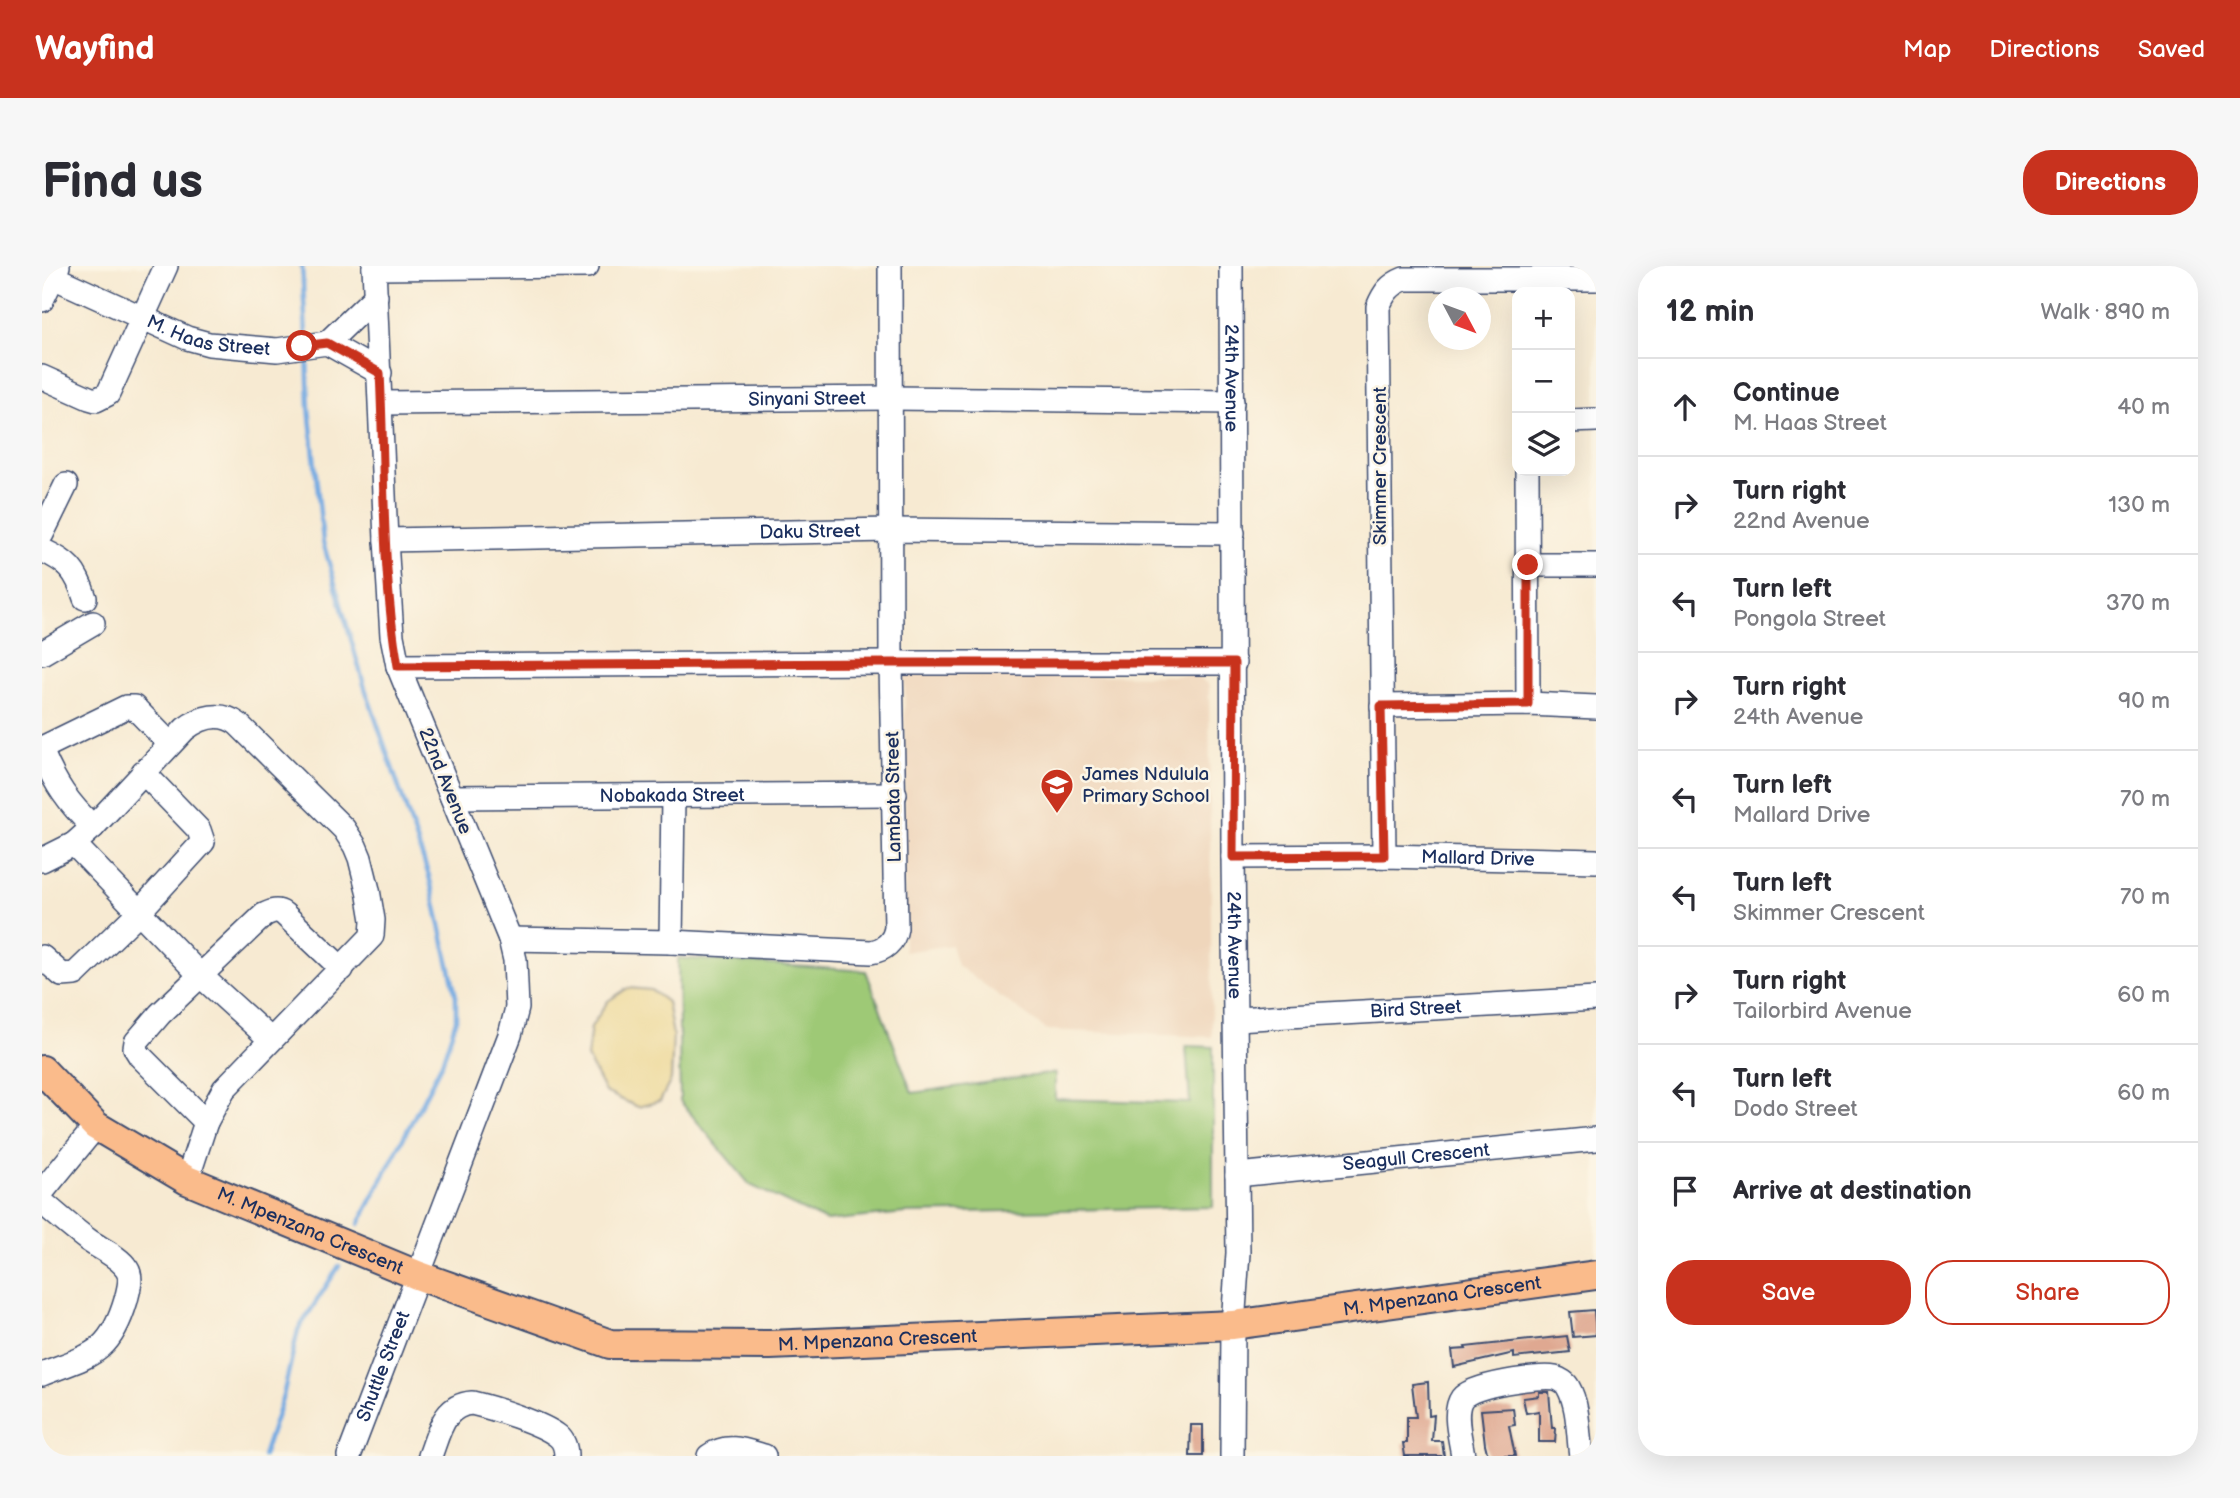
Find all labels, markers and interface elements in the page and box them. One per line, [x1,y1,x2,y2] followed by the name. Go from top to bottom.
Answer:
[35,29,154,69] text: Wayfind
[1903,35,1951,64] text: Map
[1989,35,2100,64] text: Directions
[2138,35,2205,64] text: Saved
[2023,150,2198,215] button: Directions
[42,153,203,212] text: Find us
[1428,287,1491,350] north arrow
[1512,287,1575,476] map controls
[1512,287,1575,350] button: +
[1666,294,1754,330] text: 12 min
[2040,298,2170,326] text: Walk · 890 m
[143,310,271,361] street label: M. Haas Street
[1220,324,1243,432] street label: 24th Avenue
[286,330,317,361] route start
[1512,350,1575,413] button: −
[1733,378,1840,409] text: Continue
[748,387,866,411] street label: Sinyani Street
[1369,387,1392,545] street label: Skimmer Crescent
[1666,388,1704,426] icon: ahead
[2117,393,2170,421] text: 40 m
[1733,409,1887,437] text: M. Haas Street
[1512,413,1575,476] button: layers
[1733,476,1846,507] text: Turn right
[1666,486,1704,524] icon: right
[2108,491,2170,519] text: 130 m
[1733,507,1870,535] text: 22nd Avenue
[759,519,861,544] street label: Daku Street
[1512,549,1543,580] route end
[1733,574,1832,605] text: Turn left
[1666,584,1704,622] icon: left
[2106,589,2170,617] text: 370 m
[1733,605,1886,633] text: Pongola Street
[1733,672,1846,703] text: Turn right
[1666,682,1704,720] icon: right
[2118,687,2170,715] text: 90 m
[1733,703,1863,731] text: 24th Avenue
[413,724,477,838] street label: 22nd Avenue
[881,731,907,863] street label: Lambata Street
[1082,763,1210,808] place label: James Ndulula Primary School
[1038,766,1076,815] school or university icon: James Ndulula Primary School
[1733,770,1832,801] text: Turn left
[1666,780,1704,818] icon: left
[599,784,745,808] street label: Nobakada Street
[2120,785,2170,813] text: 70 m
[1733,801,1870,829] text: Mallard Drive
[1421,845,1535,871] street label: Mallard Drive
[1733,868,1832,899] text: Turn left
[1666,878,1704,916] icon: left
[2120,883,2170,911] text: 70 m
[1222,891,1246,999] street label: 24th Avenue
[1733,899,1925,927] text: Skimmer Crescent
[1733,966,1846,997] text: Turn right
[1666,976,1704,1014] icon: right
[2117,981,2170,1009] text: 60 m
[1369,995,1462,1023] street label: Bird Street
[1733,997,1912,1025] text: Tailorbird Avenue
[1733,1064,1832,1095] text: Turn left
[1666,1074,1704,1112] icon: left
[2117,1079,2170,1107] text: 60 m
[1733,1095,1858,1123] text: Dodo Street
[1342,1138,1491,1176] street label: Seagull Crescent
[1666,1172,1704,1210] icon: arrive
[1733,1176,1972,1207] text: Arrive at destination
[214,1182,407,1280] street label: M. Mpenzana Crescent
[1666,1260,1911,1325] button: Save
[1925,1260,2170,1325] button: Share
[1342,1271,1543,1321] street label: M. Mpenzana Crescent
[352,1308,415,1425] street label: Shuttle Street
[777,1325,978,1356] street label: M. Mpenzana Crescent

